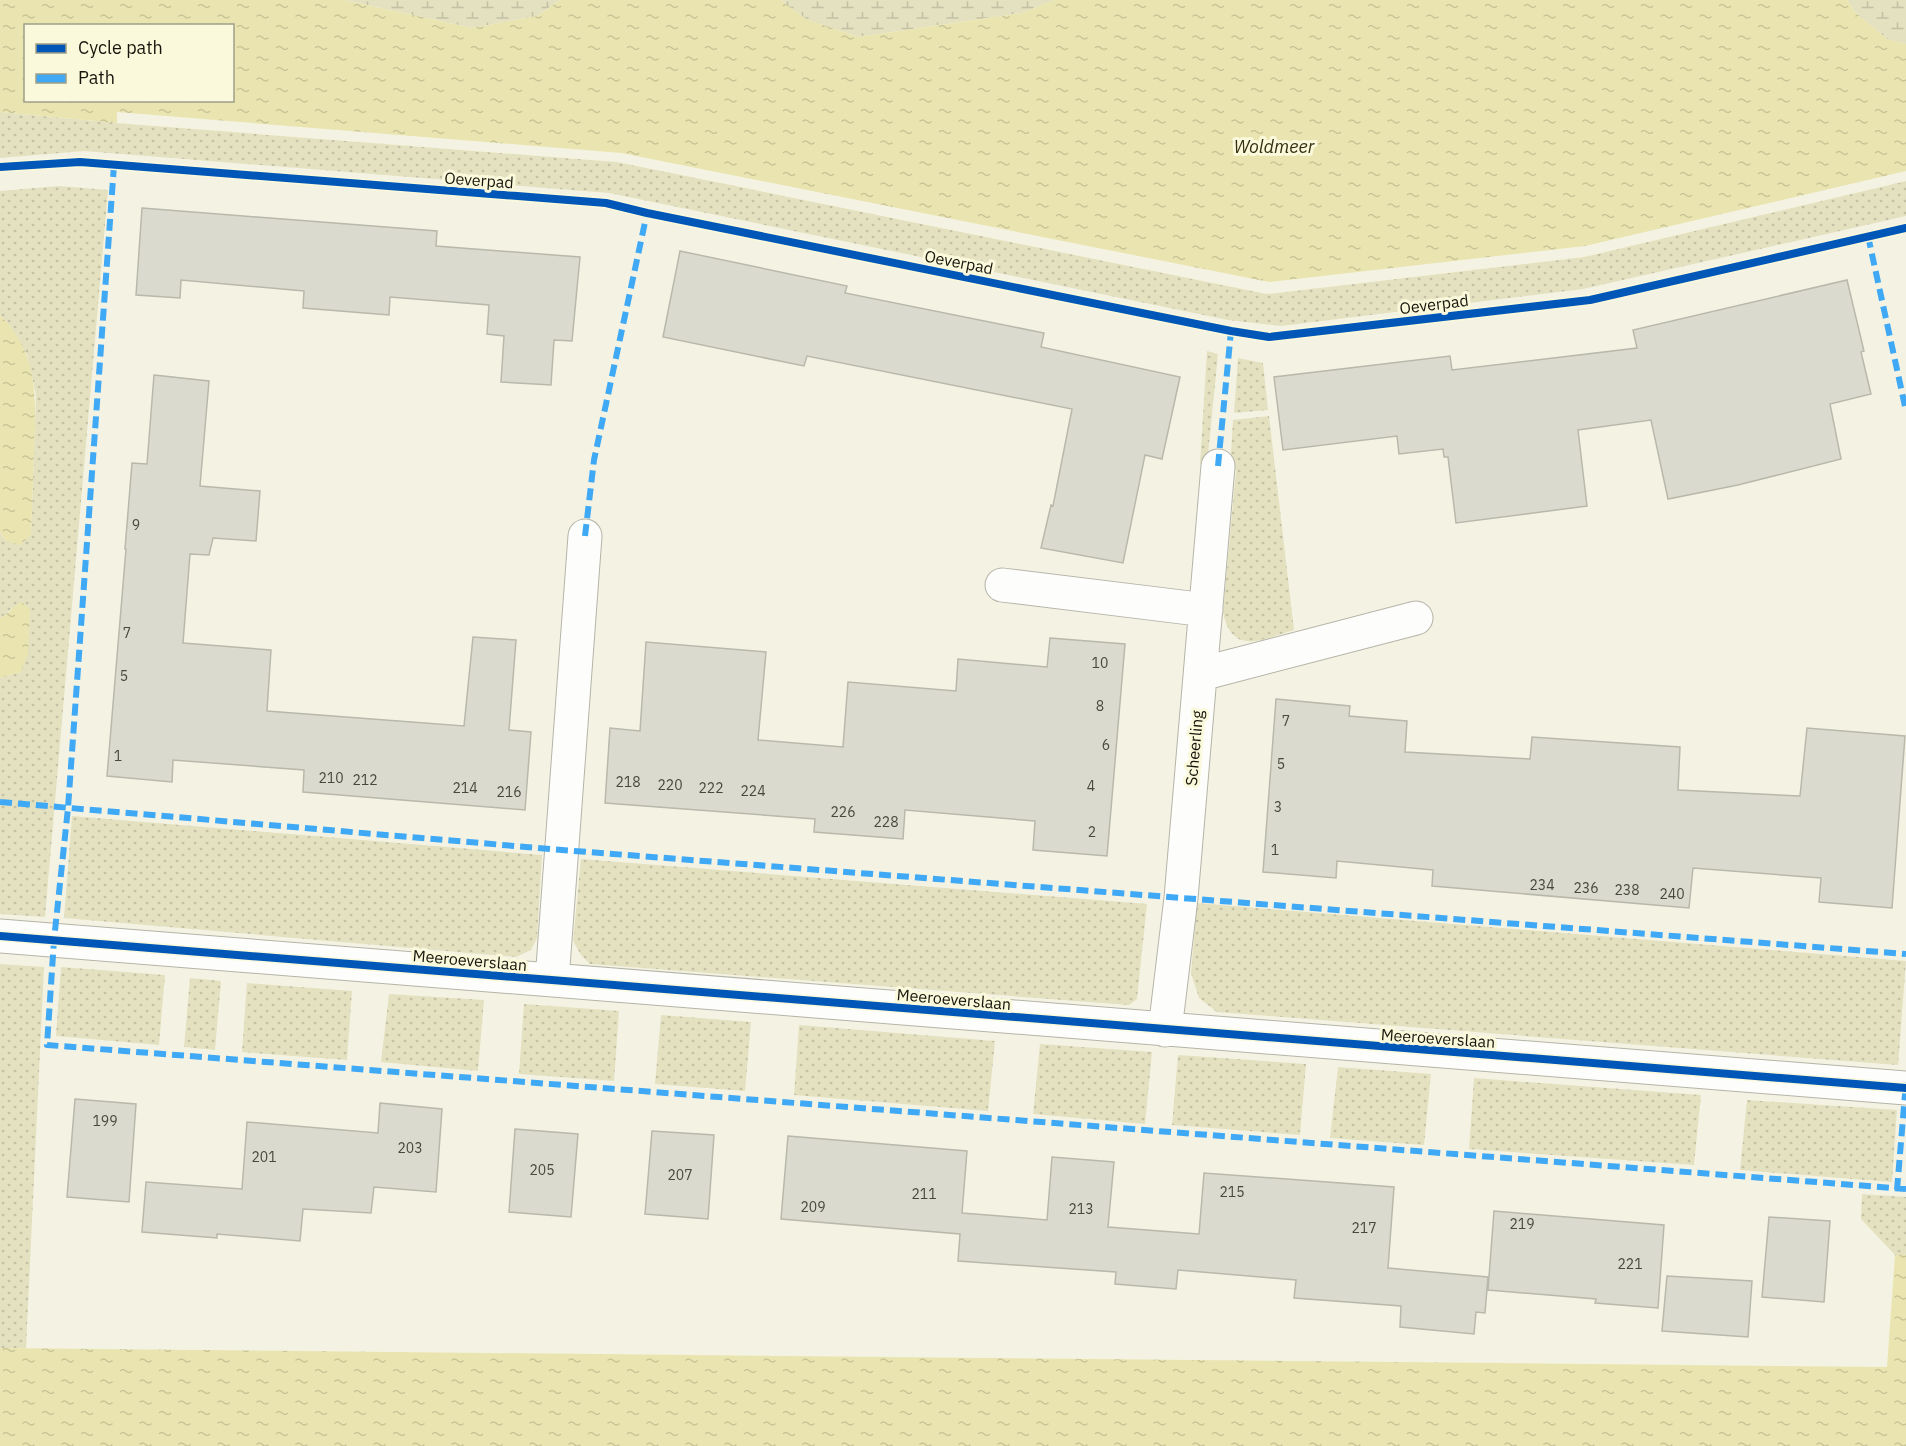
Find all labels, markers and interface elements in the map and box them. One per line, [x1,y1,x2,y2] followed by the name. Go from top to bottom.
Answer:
[24,24,234,102] legend
[78,36,163,59] text: Cycle path
[78,66,115,89] text: Path
[1234,135,1315,158] water label: Woldmeer
[444,168,514,192] street label: Oeverpad
[923,246,995,278] street label: Oeverpad
[1398,290,1470,318] street label: Oeverpad
[132,516,140,534] house number: 9
[123,624,131,642] house number: 7
[1092,654,1108,672] house number: 10
[120,667,128,685] house number: 5
[1096,697,1104,715] house number: 8
[1181,709,1207,787] street label: Scheerling
[1282,712,1290,730] house number: 7
[1102,736,1110,754] house number: 6
[114,747,122,765] house number: 1
[1277,755,1285,773] house number: 5
[318,769,344,787] house number: 210
[352,771,378,789] house number: 212
[615,773,641,791] house number: 218
[657,776,683,794] house number: 220
[1087,777,1095,795] house number: 4
[452,779,478,797] house number: 214
[698,779,724,797] house number: 222
[740,782,766,800] house number: 224
[496,783,522,801] house number: 216
[1274,798,1282,816] house number: 3
[830,803,856,821] house number: 226
[873,813,899,831] house number: 228
[1088,823,1096,841] house number: 2
[1271,841,1279,859] house number: 1
[1529,876,1555,894] house number: 234
[1573,879,1599,897] house number: 236
[1614,881,1640,899] house number: 238
[1659,885,1685,903] house number: 240
[412,945,528,975] street label: Meeroeverslaan
[896,984,1012,1014] street label: Meeroeverslaan
[1380,1024,1496,1052] street label: Meeroeverslaan
[92,1112,118,1130] house number: 199
[397,1139,423,1157] house number: 203
[251,1148,277,1166] house number: 201
[529,1161,555,1179] house number: 205
[667,1166,693,1184] house number: 207
[1219,1183,1245,1201] house number: 215
[911,1185,937,1203] house number: 211
[800,1198,826,1216] house number: 209
[1068,1200,1094,1218] house number: 213
[1509,1215,1535,1233] house number: 219
[1351,1219,1377,1237] house number: 217
[1617,1255,1643,1273] house number: 221

